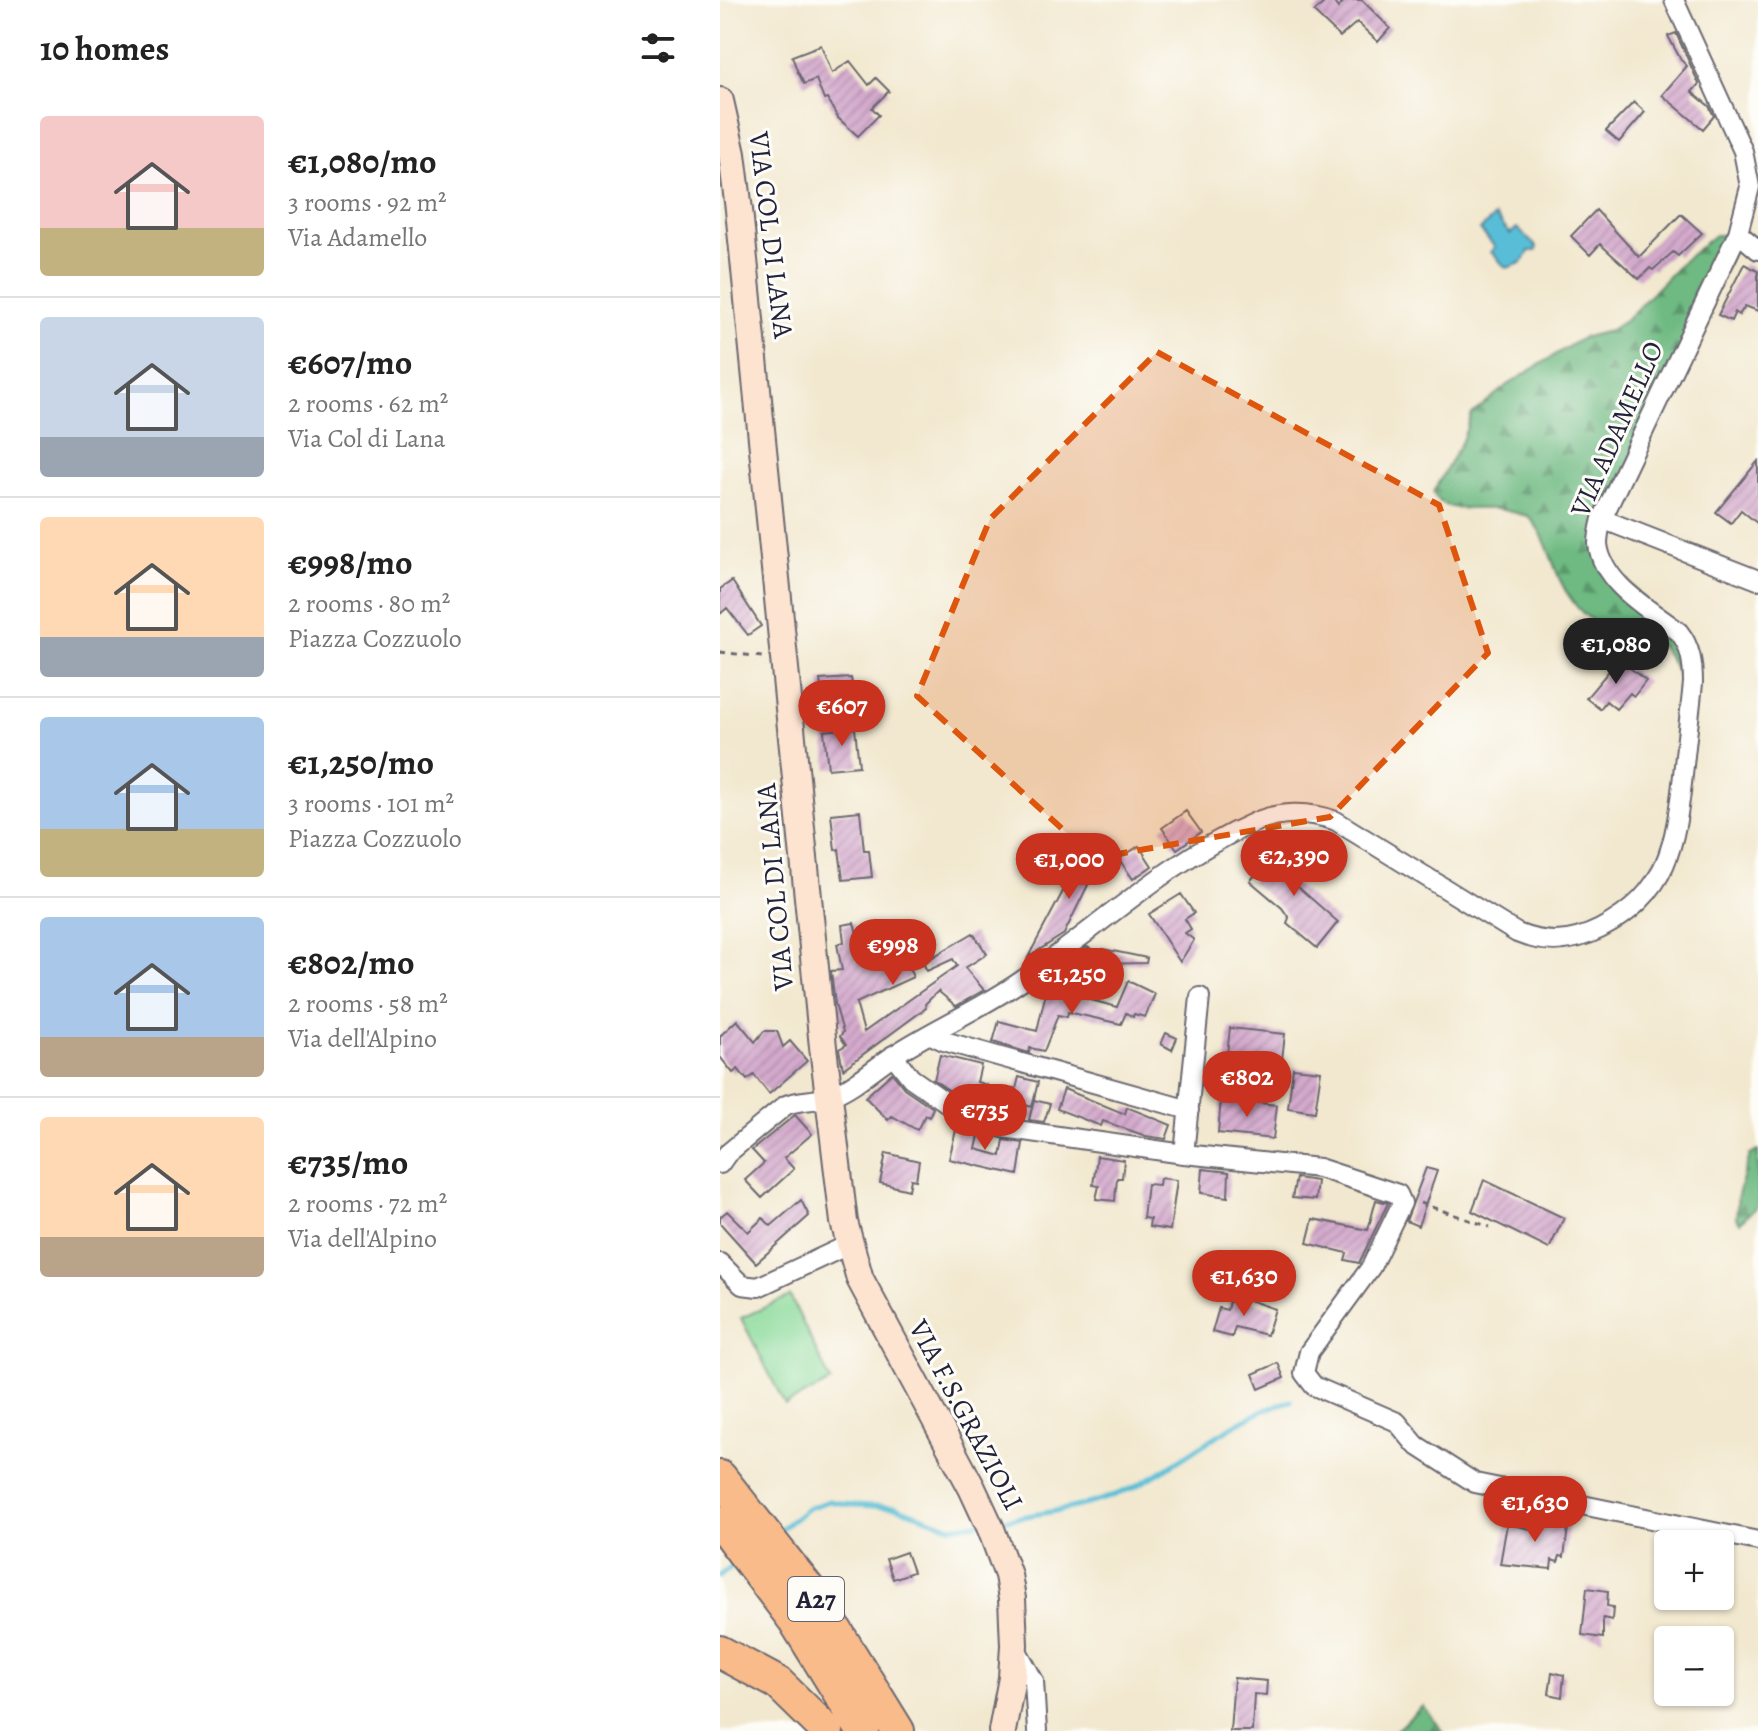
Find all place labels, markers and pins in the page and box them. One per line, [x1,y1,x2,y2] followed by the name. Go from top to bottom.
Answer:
[1551,618,1681,686] pin: €1,080
[795,680,889,748] pin: €607
[1229,830,1359,898] pin: €2,390
[1004,833,1134,901] pin: €1,000
[846,919,940,987] pin: €998
[1007,948,1137,1016] pin: €1,250
[1200,1051,1294,1119] pin: €802
[938,1084,1032,1152] pin: €735
[1179,1250,1309,1318] pin: €1,630
[1470,1476,1600,1544] pin: €1,630

